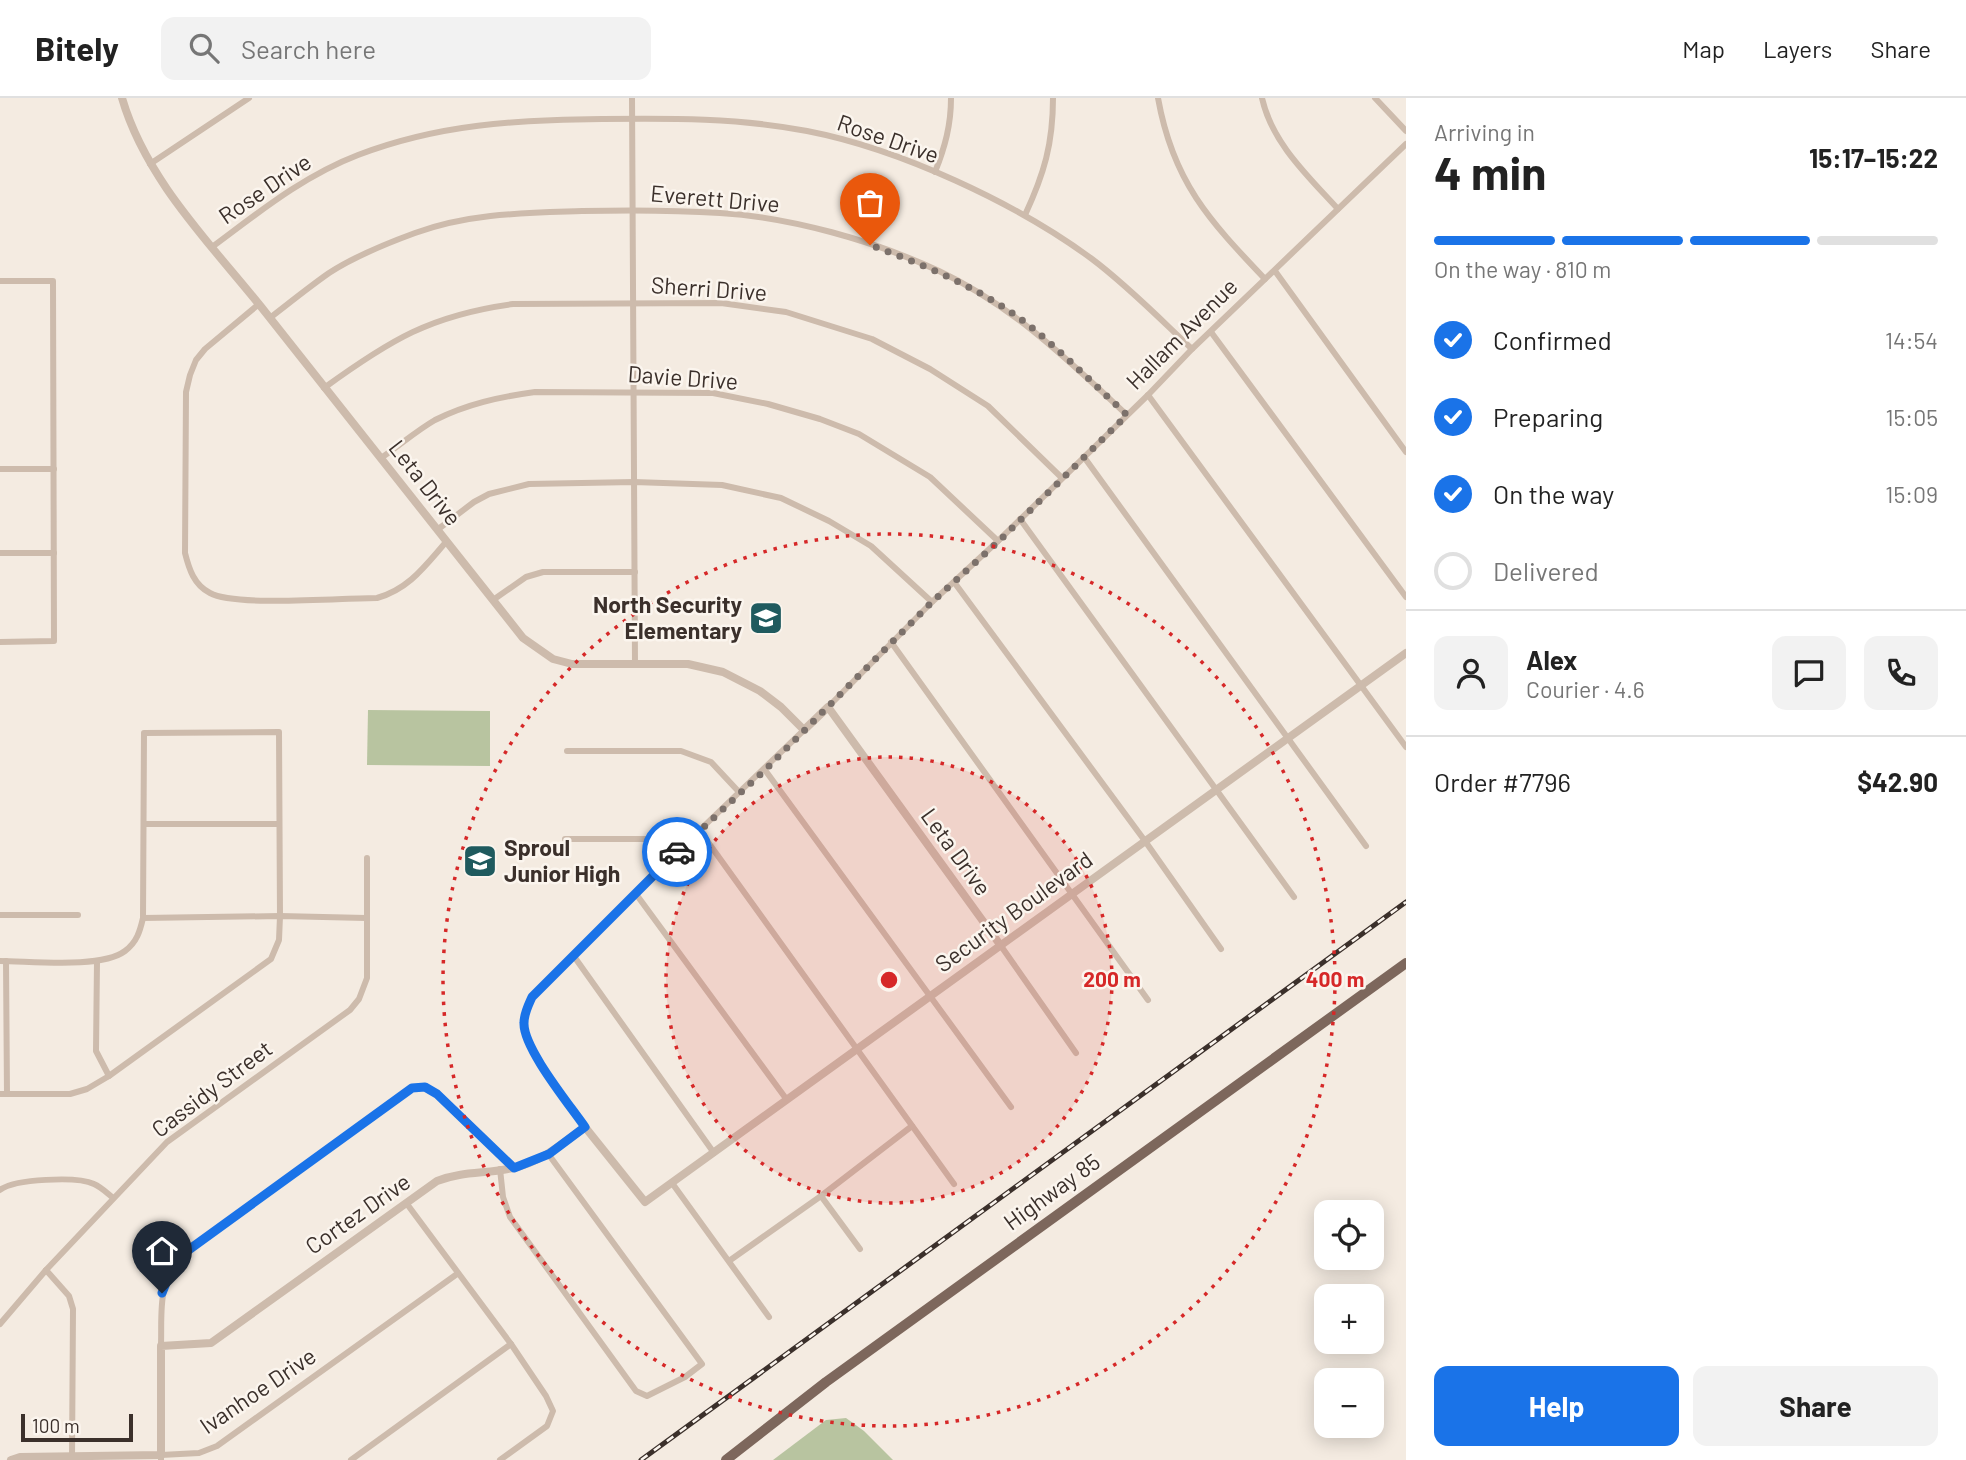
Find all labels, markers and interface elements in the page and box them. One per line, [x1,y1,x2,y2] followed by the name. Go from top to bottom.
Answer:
[161,17,651,80] search box
[35,28,119,68] text: Bitely
[185,29,223,67] icon: search
[241,33,376,64] text: Search here
[1682,34,1725,63] text: Map
[1763,34,1832,63] text: Layers
[1870,34,1931,63] text: Share
[834,108,943,169] street label: Rose Drive
[1434,118,1535,146] text: Arriving in
[1809,142,1938,173] text: 15:17–15:22
[1434,144,1546,199] text: 4 min
[213,147,316,229] street label: Rose Drive
[840,173,900,245] pin
[649,178,781,218] street label: Everett Drive
[851,184,889,222] icon: bag
[1434,255,1611,283] text: On the way · 810 m
[650,270,768,306] street label: Sherri Drive
[1120,272,1243,395] street label: Hallam Avenue
[1434,321,1472,359] icon: check
[1493,324,1612,355] text: Confirmed
[1885,326,1938,354] text: 14:54
[627,359,739,395] street label: Davie Drive
[1434,398,1472,436] icon: check
[1493,401,1603,432] text: Preparing
[1886,403,1938,431] text: 15:05
[384,434,468,531] street label: Leta Drive
[1434,475,1472,513] icon: check
[1493,478,1614,509] text: On the way
[1885,480,1938,508] text: 15:09
[1493,555,1599,586] text: Delivered
[593,590,742,644] place label: North Security Elementary
[747,599,785,637] school or university icon: North Security Elementary
[1434,636,1508,710] button: person
[1772,636,1846,710] button: chat
[1864,636,1938,710] button: phone
[1526,644,1577,675] text: Alex
[1526,675,1645,703] text: Courier · 4.6
[1434,766,1571,797] text: Order #7796
[1857,766,1938,797] text: $42.90
[916,802,998,901] street label: Leta Drive
[642,817,712,887] courier
[504,833,620,887] place label: Sproul Junior High
[658,833,696,871] icon: car
[461,842,499,880] school or university icon: Sproul Junior High
[929,845,1098,978] street label: Security Boulevard
[1083,966,1141,991] text: 200 m
[1306,966,1364,991] text: 400 m
[877,968,901,992] centre of rings
[146,1034,277,1143] street label: Cassidy Street
[998,1147,1105,1236] street label: Highway 85
[300,1167,415,1260] street label: Cortez Drive
[1314,1200,1384,1438] map controls
[1314,1200,1384,1270] button: locate
[132,1221,192,1293] pin
[143,1232,181,1270] icon: home
[1314,1284,1384,1354] button: +
[194,1341,321,1439] street label: Ivanhoe Drive
[1434,1366,1679,1446] button: Help
[1693,1366,1938,1446] button: Share
[1314,1368,1384,1438] button: −
[21,1411,133,1443] scale bar
[32,1414,80,1437] text: 100 m

